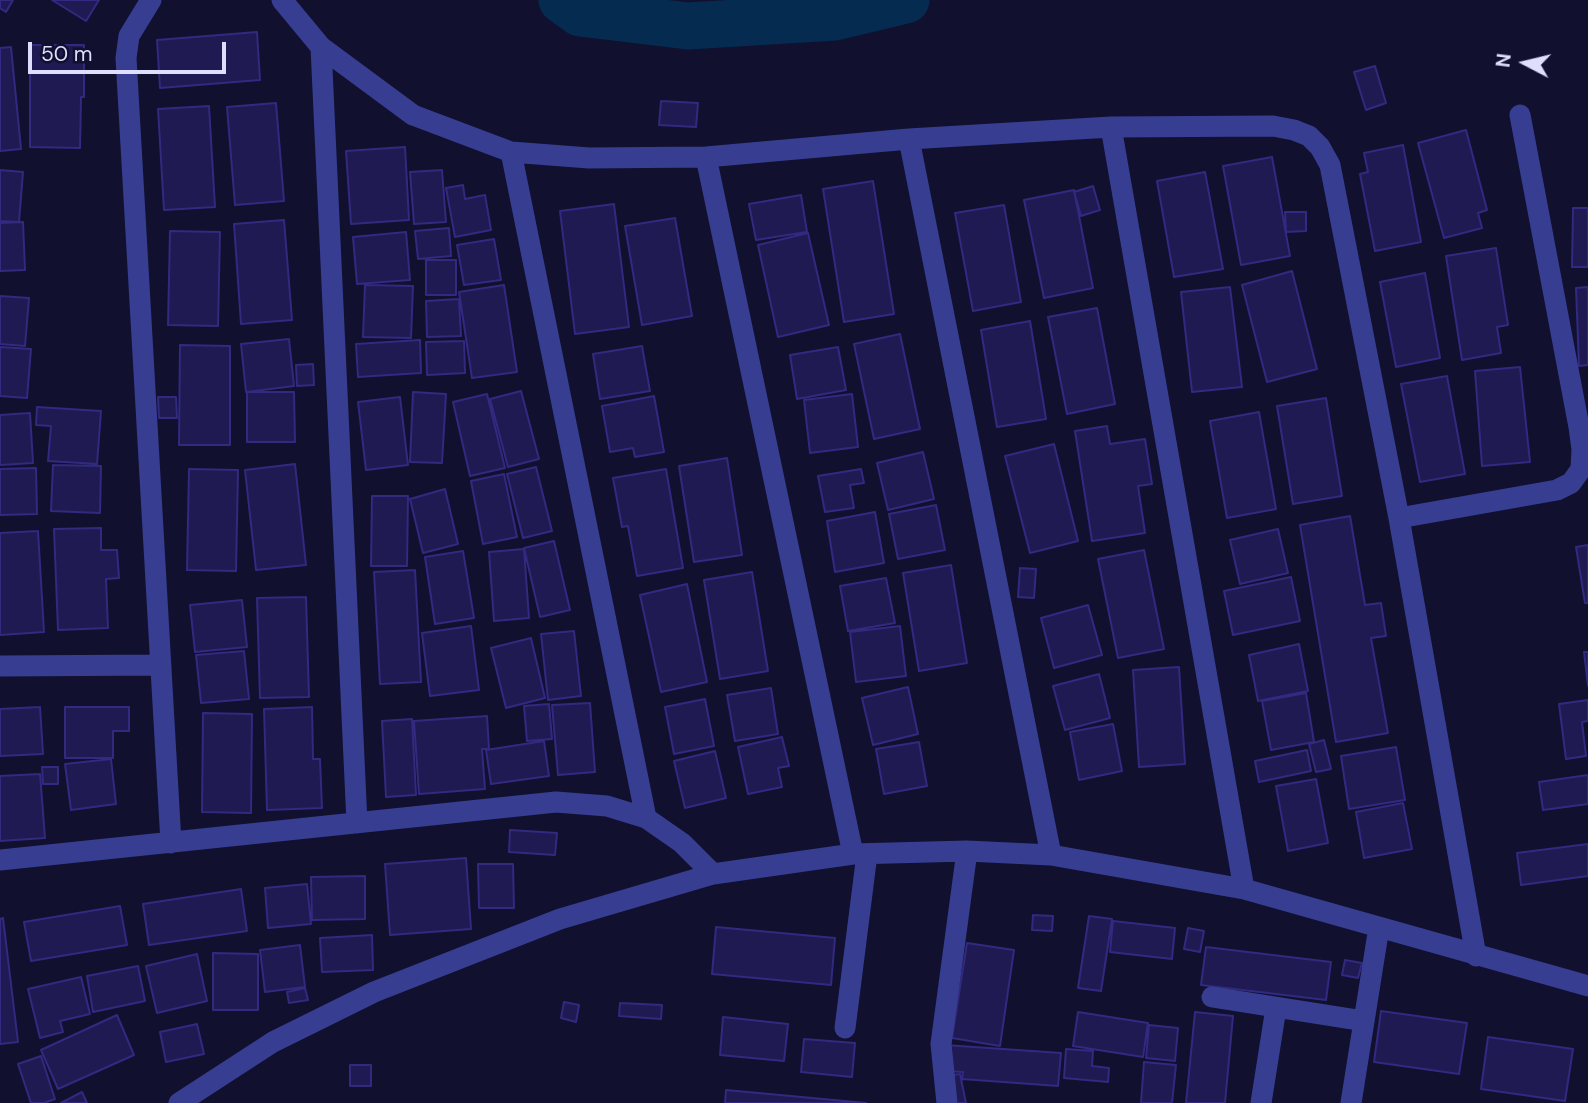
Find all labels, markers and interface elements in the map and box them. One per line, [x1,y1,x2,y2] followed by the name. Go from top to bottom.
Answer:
[32,28,229,72] scale bar
[1490,28,1560,98] north arrow
[41,40,92,68] text: 50 m
[1490,52,1517,69] text: N

